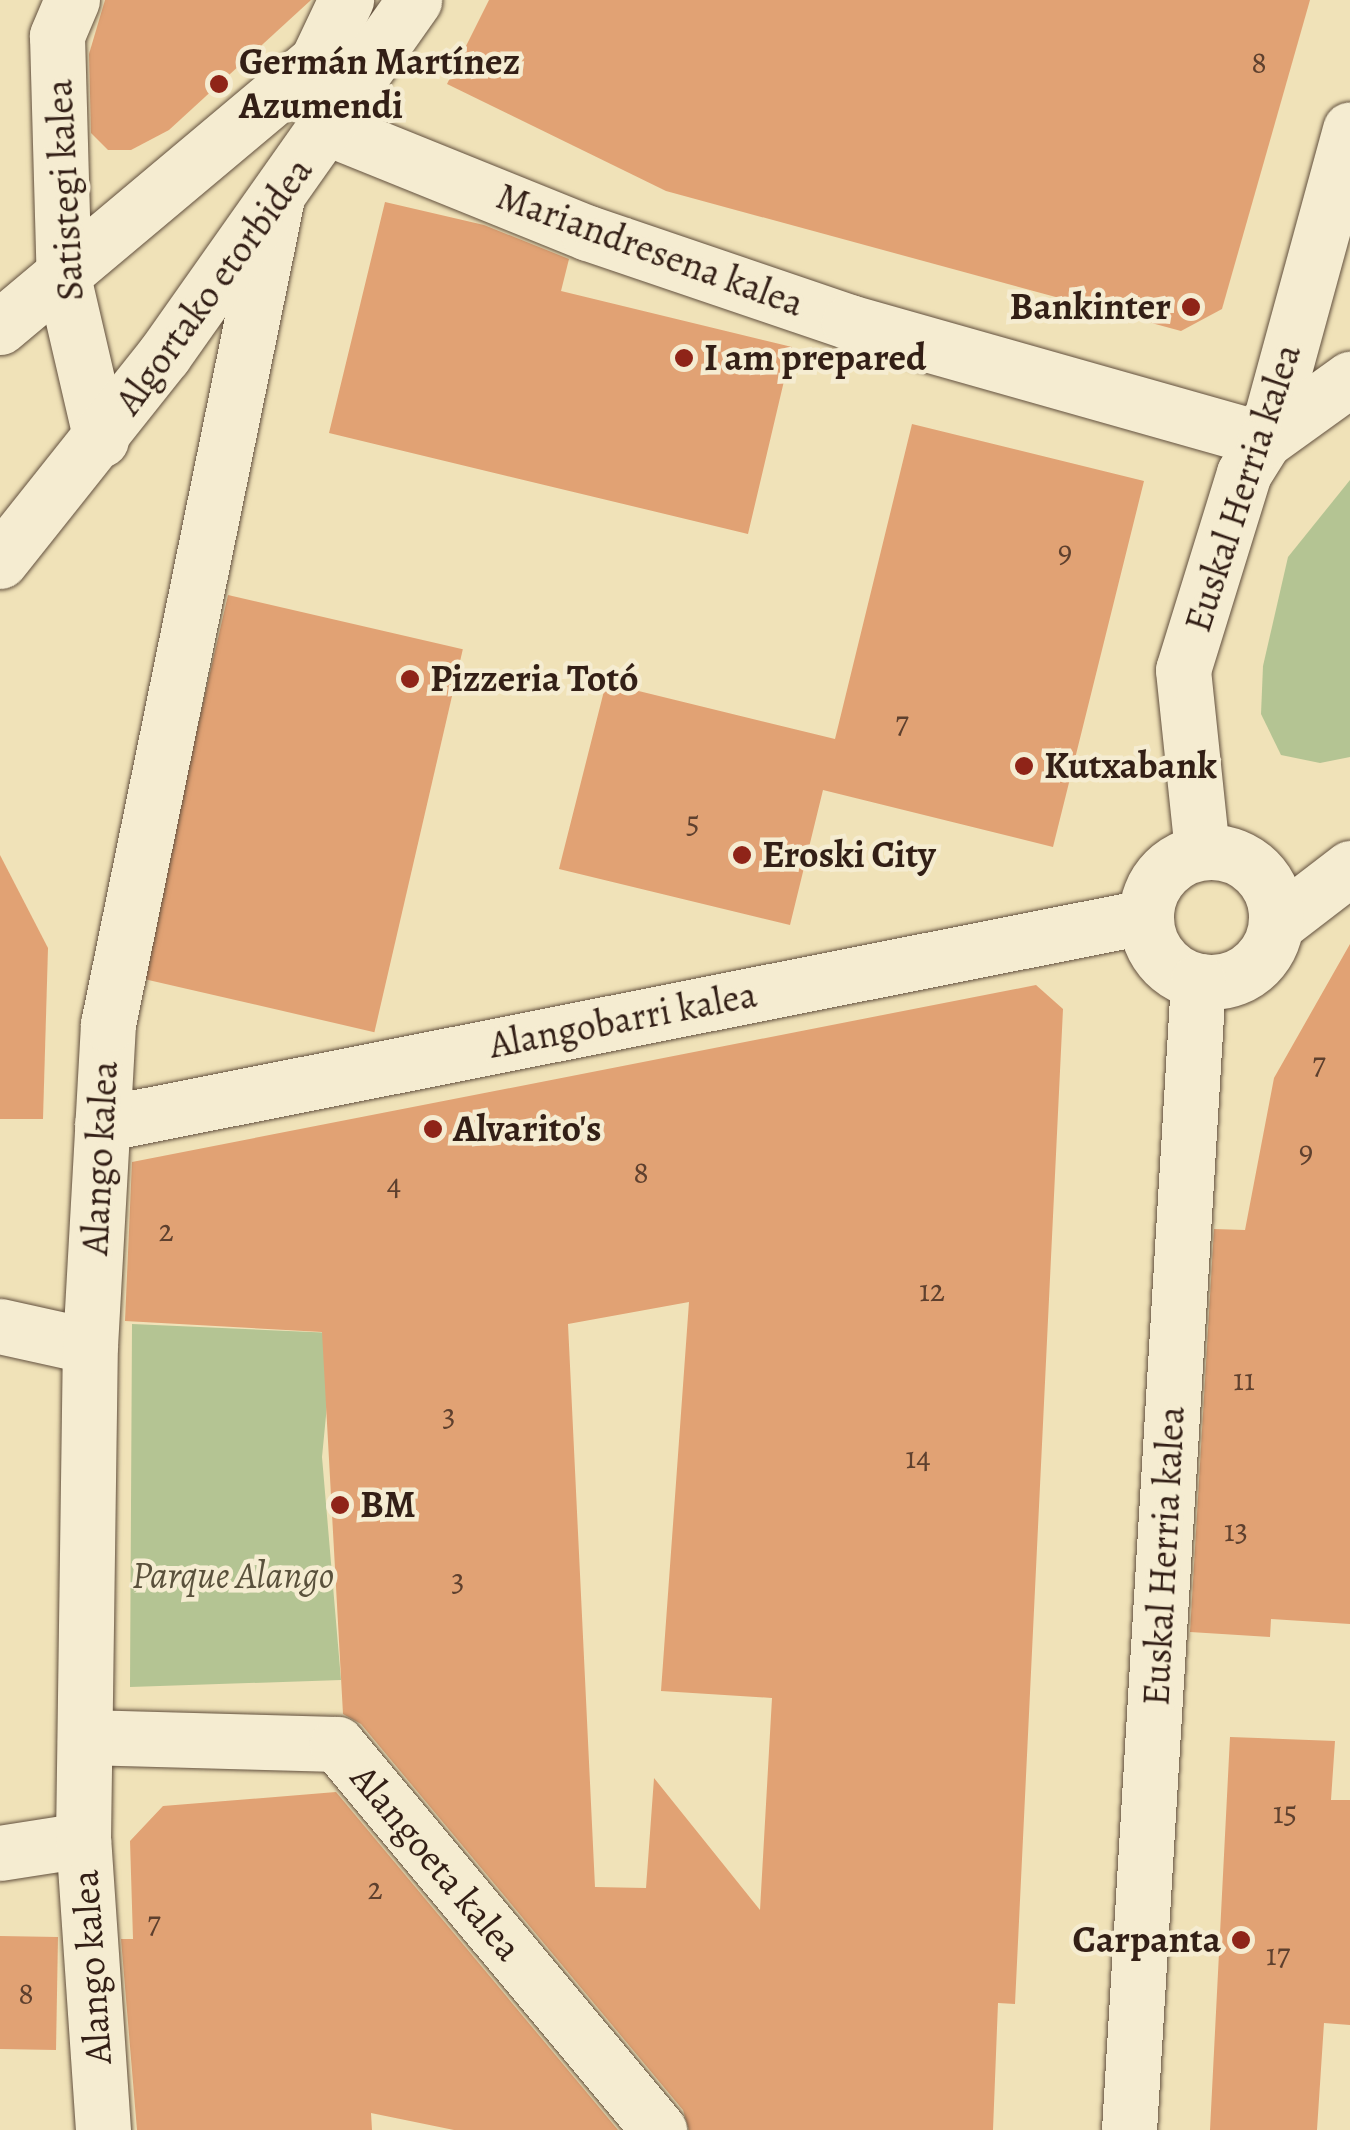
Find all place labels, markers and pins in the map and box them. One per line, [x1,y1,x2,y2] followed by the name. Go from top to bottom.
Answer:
[239,39,520,128] place label: Germán Martínez Azumendi
[208,73,230,95] marker: Germán Martínez Azumendi
[1010,284,1171,330] place label: Bankinter
[1180,296,1202,318] marker: Bankinter
[704,335,926,381] place label: I am prepared
[673,347,695,369] marker: I am prepared
[430,656,638,702] place label: Pizzeria Totó
[399,668,421,690] marker: Pizzeria Totó
[1044,743,1217,789] place label: Kutxabank
[1013,755,1035,777] marker: Kutxabank
[762,832,936,878] place label: Eroski City
[731,844,753,866] marker: Eroski City
[453,1106,602,1152] place label: Alvarito's
[422,1118,444,1140] marker: Alvarito's
[360,1482,416,1528] place label: BM
[329,1494,351,1516] marker: BM
[1073,1917,1221,1963] place label: Carpanta
[1230,1929,1252,1951] marker: Carpanta

